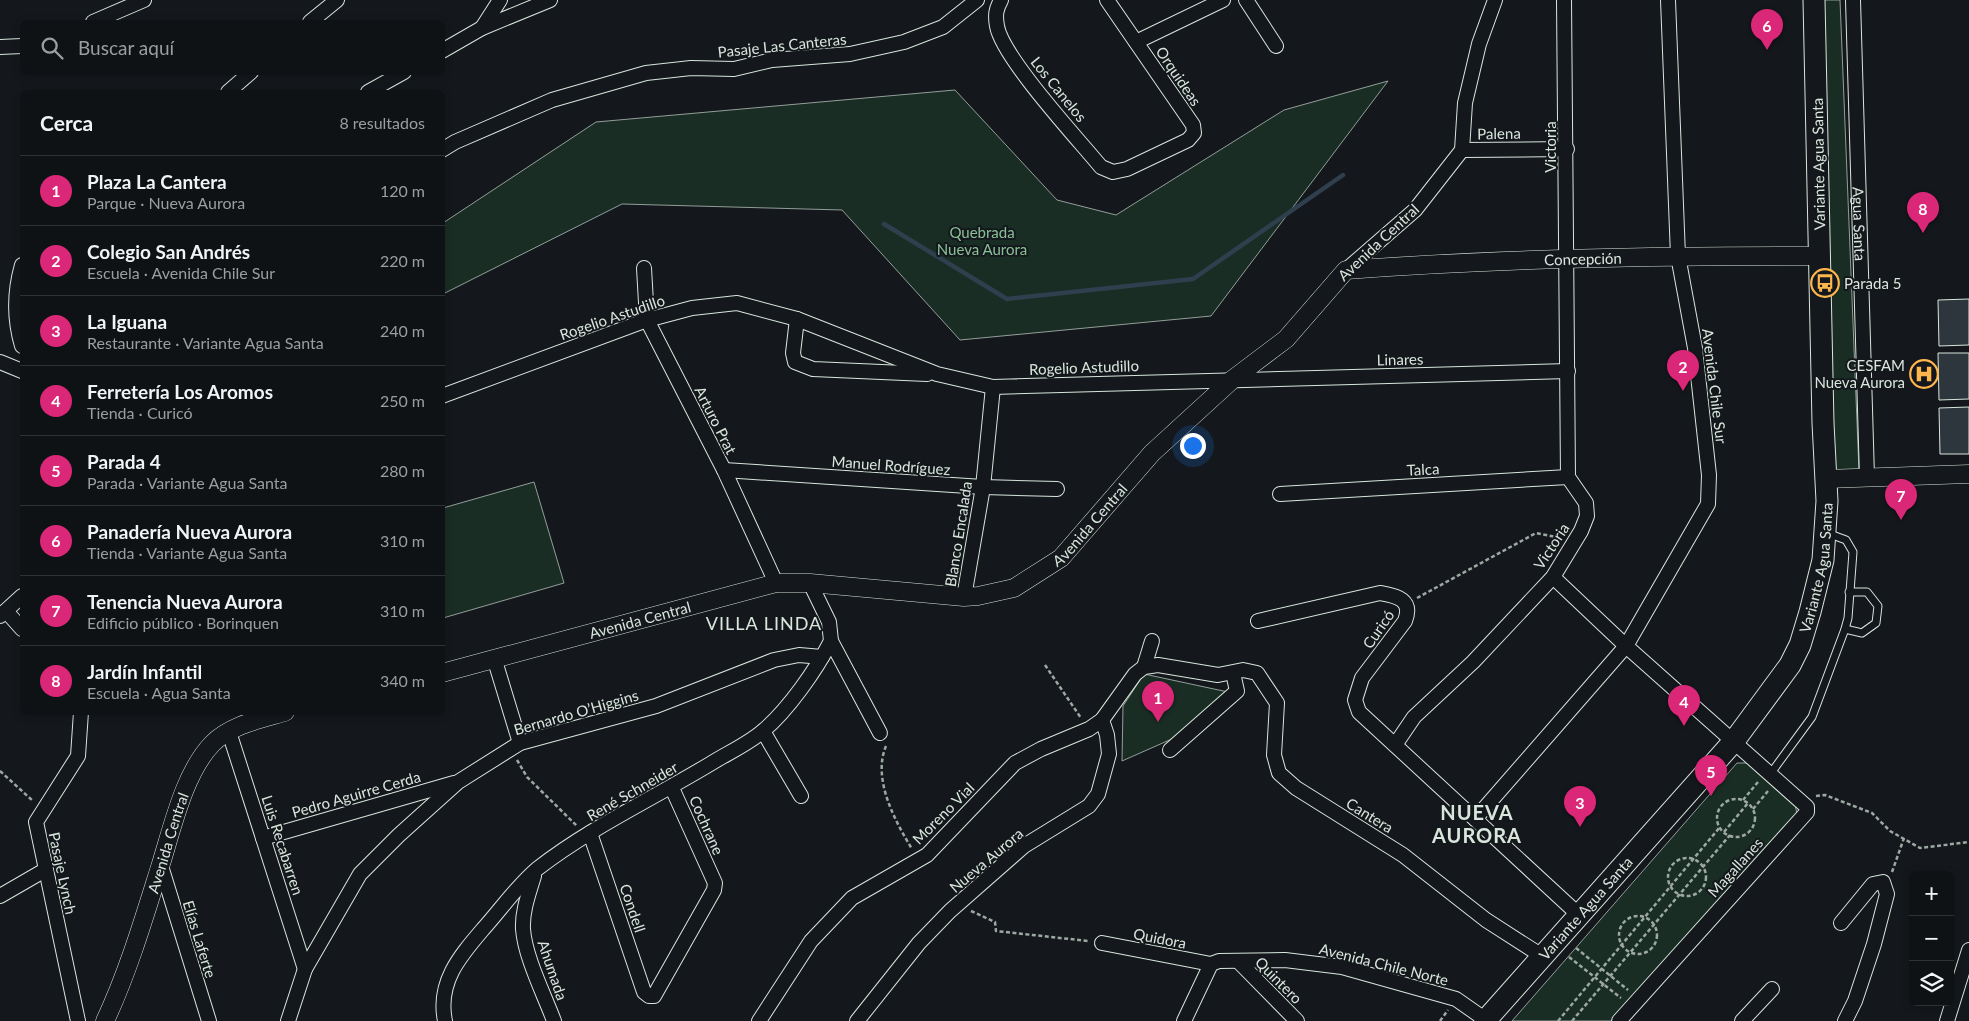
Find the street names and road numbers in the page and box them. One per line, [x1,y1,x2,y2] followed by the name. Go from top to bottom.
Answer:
[717,29,847,61] street label: Pasaje Las Canteras
[1153,43,1205,109] street label: Orquideas
[1027,53,1091,125] street label: Los Canelos
[1808,98,1828,230] street label: Variante Agua Santa
[1541,121,1559,173] street label: Victoria
[1477,124,1521,142] street label: Palena
[1849,187,1870,261] street label: Agua Santa
[1334,200,1422,284] street label: Avenida Central
[1544,249,1622,269] street label: Concepción
[557,291,667,343] street label: Rogelio Astudillo
[1699,327,1731,445] street label: Avenida Chile Sur
[1376,350,1424,368] street label: Linares
[1029,356,1139,378] street label: Rogelio Astudillo
[691,383,741,458] street label: Arturo Prat
[831,452,951,478] street label: Manuel Rodríguez
[1406,459,1440,479] street label: Talca
[941,480,975,588] street label: Blanco Encalada
[1049,480,1131,570] street label: Avenida Central
[1795,502,1836,635] street label: Variante Agua Santa
[1529,520,1573,572] street label: Victoria
[587,597,693,642] street label: Avenida Central
[1358,606,1398,652] street label: Curicó
[512,686,640,738] street label: Bernardo O’Higgins
[583,757,681,824] street label: René Schneider
[290,767,422,821] street label: Pedro Aguirre Cerda
[908,778,978,848] street label: Moreno Vial
[143,790,192,895] street label: Avenida Central
[258,793,308,897] street label: Luis Recabarren
[686,793,728,858] street label: Cochrane
[1343,794,1397,836] street label: Cantera
[946,824,1026,896] street label: Nueva Aurora
[46,830,80,916] street label: Pasaje Lynch
[1704,834,1766,900] street label: Magallanes
[1535,853,1636,964] street label: Variante Agua Santa
[616,881,650,935] street label: Condell
[180,898,220,980] street label: Elías Laferte
[1132,924,1188,952] street label: Quidora
[534,938,572,1002] street label: Ahumada
[1318,939,1450,989] street label: Avenida Chile Norte
[1252,953,1306,1007] street label: Quintero

